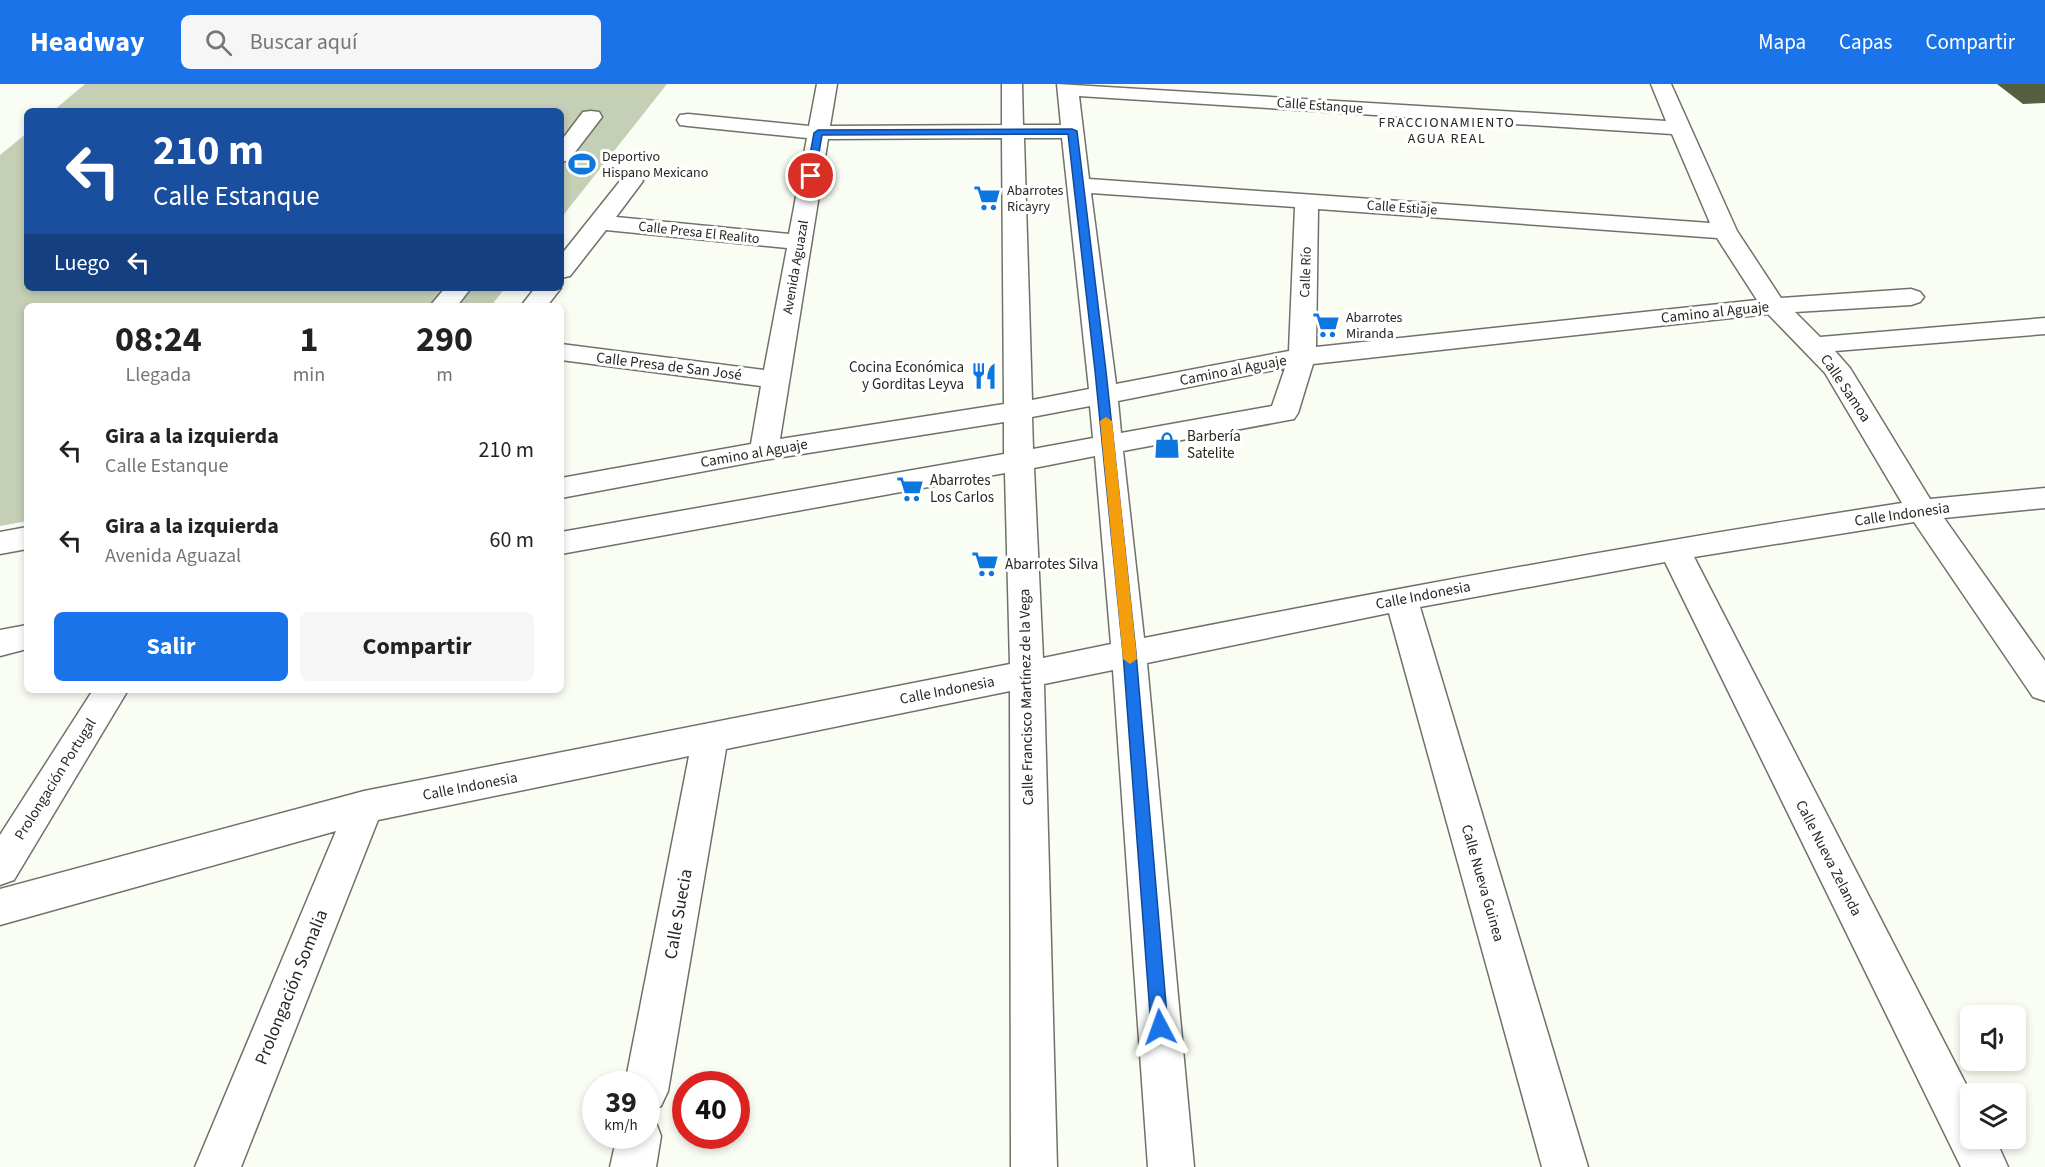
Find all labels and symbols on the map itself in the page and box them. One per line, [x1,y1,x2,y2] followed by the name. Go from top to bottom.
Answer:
[1276,93,1364,119] street label: Calle Estanque
[1379,113,1515,149] district label: FRACCIONAMIENTO AGUA REAL
[602,147,708,183] place label: Deportivo Hispano Mexicano
[567,149,597,179] sports icon: Deportivo Hispano Mexicano
[785,150,836,201] pin
[1007,181,1064,217] place label: Abarrotes Ricayry
[972,183,1002,213] supermarket icon: Abarrotes Ricayry
[1366,196,1438,220] street label: Calle Estiaje
[637,217,760,249] street label: Calle Presa El Realito
[778,218,814,316] street label: Avenida Aguazal
[1295,246,1317,298] street label: Calle Río
[1660,296,1770,329] street label: Camino al Aguaje
[1346,308,1403,344] place label: Abarrotes Miranda
[1311,310,1341,340] supermarket icon: Abarrotes Miranda
[595,347,743,386] street label: Calle Presa de San José
[1178,350,1288,391] street label: Camino al Aguaje
[1815,350,1876,426] street label: Calle Samoa
[849,357,964,395] place label: Cocina Económica y Gorditas Leyva
[969,361,999,391] restaurant icon: Cocina Económica y Gorditas Leyva
[1187,426,1241,464] place label: Barbería Satelite
[1152,430,1182,460] shop icon: Barbería Satelite
[699,434,809,473] street label: Camino al Aguaje
[930,470,994,508] place label: Abarrotes Los Carlos
[895,474,925,504] supermarket icon: Abarrotes Los Carlos
[1853,497,1951,532] street label: Calle Indonesia
[970,549,1000,579] supermarket icon: Abarrotes Silva
[1005,554,1098,575] place label: Abarrotes Silva
[1374,576,1472,615] street label: Calle Indonesia
[1014,588,1039,806] street label: Calle Francisco Martínez de la Vega
[898,671,996,710] street label: Calle Indonesia
[9,714,102,844] street label: Prolongación Portugal
[421,767,519,806] street label: Calle Indonesia
[1790,797,1867,920] street label: Calle Nueva Zelanda
[1456,822,1509,944] street label: Calle Nueva Guinea
[658,867,699,961] street label: Calle Suecia
[249,906,334,1069] street label: Prolongación Somalia
[1128,995,1192,1059] position arrow
[672,1071,750,1149] speed limit sign: 40

